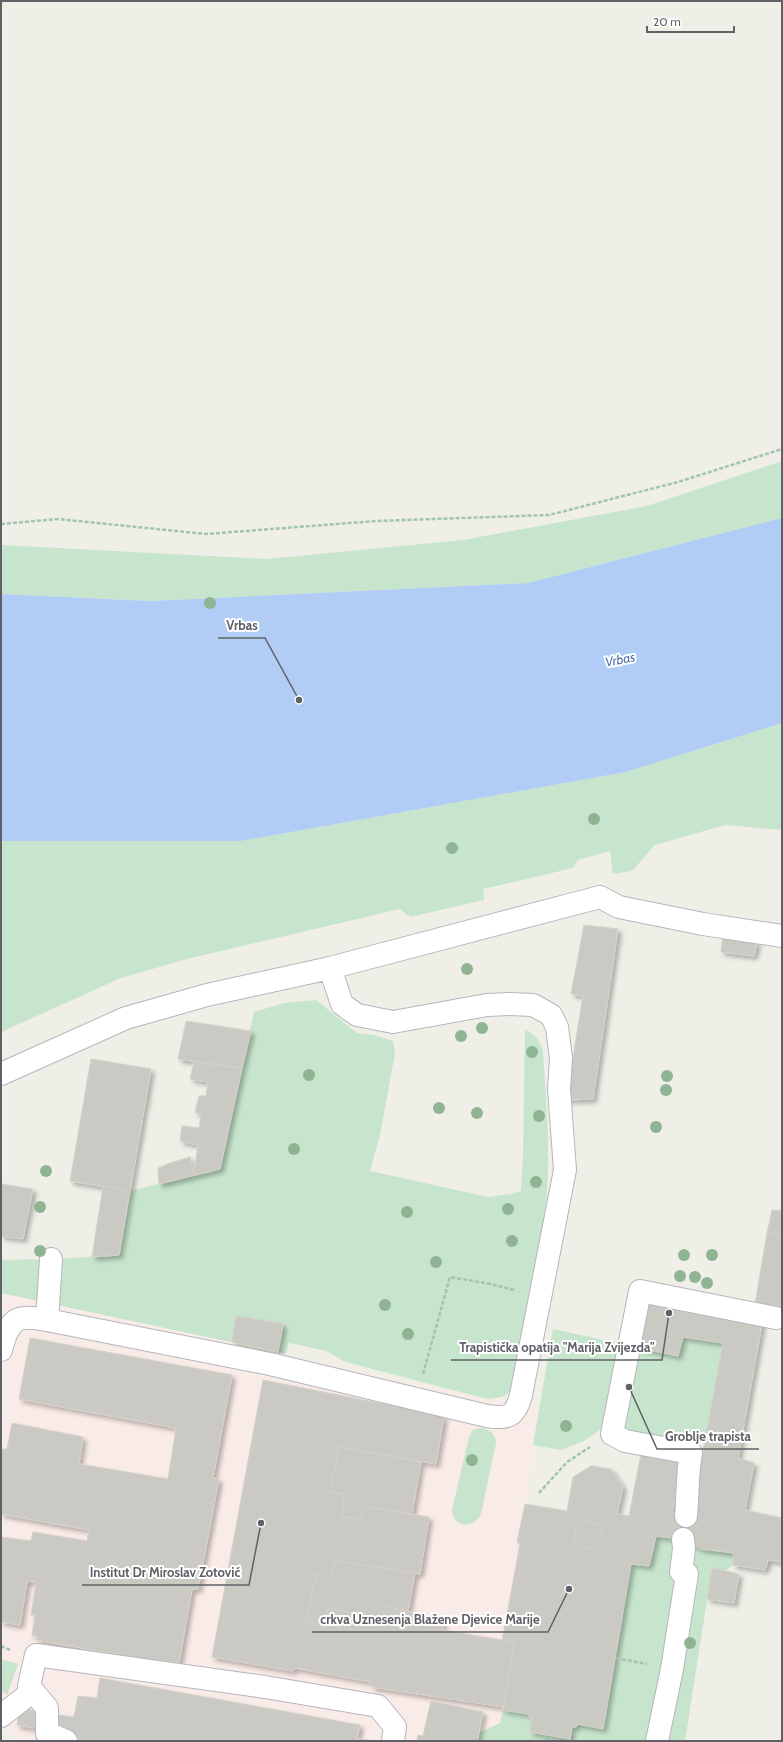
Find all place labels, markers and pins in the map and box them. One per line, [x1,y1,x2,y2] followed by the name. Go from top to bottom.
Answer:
[218,613,265,638] callout: Vrbas
[451,1335,662,1360] callout: Trapistička opatija "Marija Zvijezda"
[657,1424,759,1449] callout: Groblje trapista
[82,1560,249,1585] callout: Institut Dr Miroslav Zotović
[312,1607,548,1632] callout: crkva Uznesenja Blažene Djevice Marije

